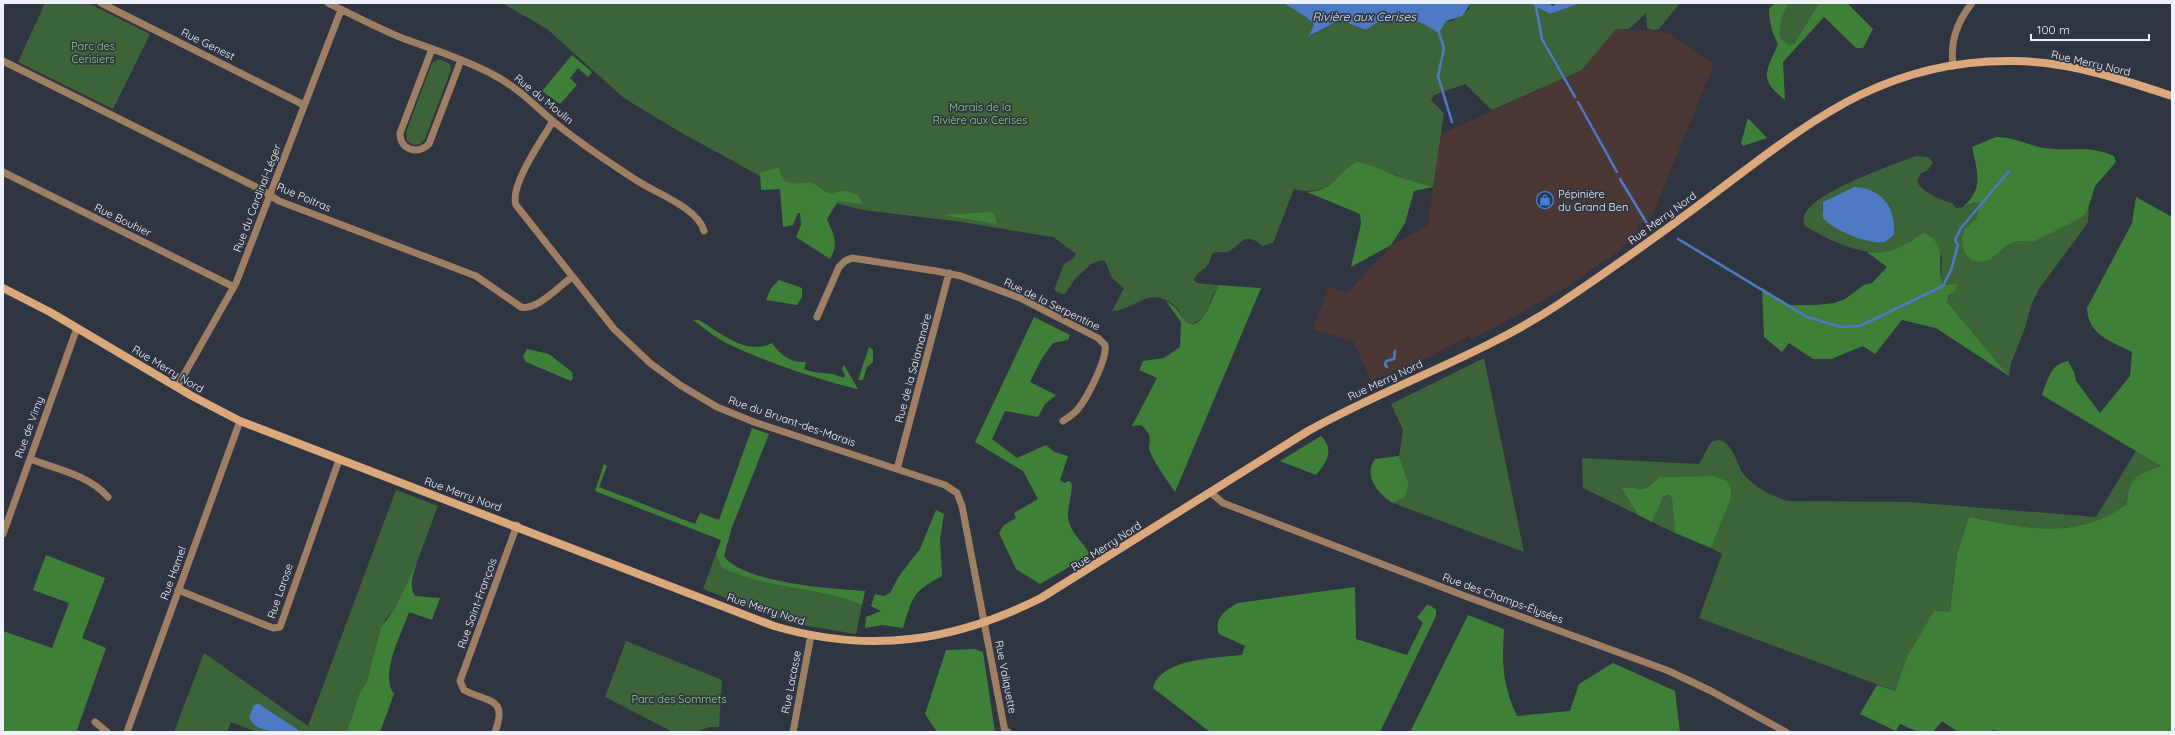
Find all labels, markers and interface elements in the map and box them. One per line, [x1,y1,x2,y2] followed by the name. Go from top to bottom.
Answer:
[1312,9,1417,24] water label: Rivière aux Cerises
[2031,16,2149,42] scale bar
[2037,22,2070,37] text: 100 m
[179,25,237,63] street label: Rue Genest
[71,39,115,66] park label: Parc des Cerisiers
[2050,47,2132,79] street label: Rue Merry Nord
[512,71,576,127] street label: Rue du Moulin
[933,100,1027,127] park label: Marais de la Rivière aux Cerises
[230,141,284,254] street label: Rue du Cardinal-Léger
[275,179,333,215] street label: Rue Poitras
[1558,187,1628,214] place label: Pépinière du Grand Ben
[1625,189,1699,247] street label: Rue Merry Nord
[1535,190,1555,210] shop icon: Pépinière du Grand Ben
[92,200,155,240] street label: Rue Bouhier
[1002,275,1102,333] street label: Rue de la Serpentine
[892,312,934,424] street label: Rue de la Salamandre
[130,342,206,396] street label: Rue Merry Nord
[1345,357,1425,403] street label: Rue Merry Nord
[726,393,858,449] street label: Rue du Bruant-des-Marais
[11,394,47,460] street label: Rue de Vimy
[423,474,503,514] street label: Rue Merry Nord
[1068,518,1144,574] street label: Rue Merry Nord
[157,544,189,602] street label: Rue Hamel
[454,556,500,650] street label: Rue Saint-François
[264,562,296,620] street label: Rue Larose
[1441,570,1565,626] street label: Rue des Champs-Élysées
[725,590,807,628] street label: Rue Merry Nord
[992,639,1020,715] street label: Rue Valiquette
[778,649,804,715] street label: Rue Lacasse
[631,692,727,706] park label: Parc des Sommets

